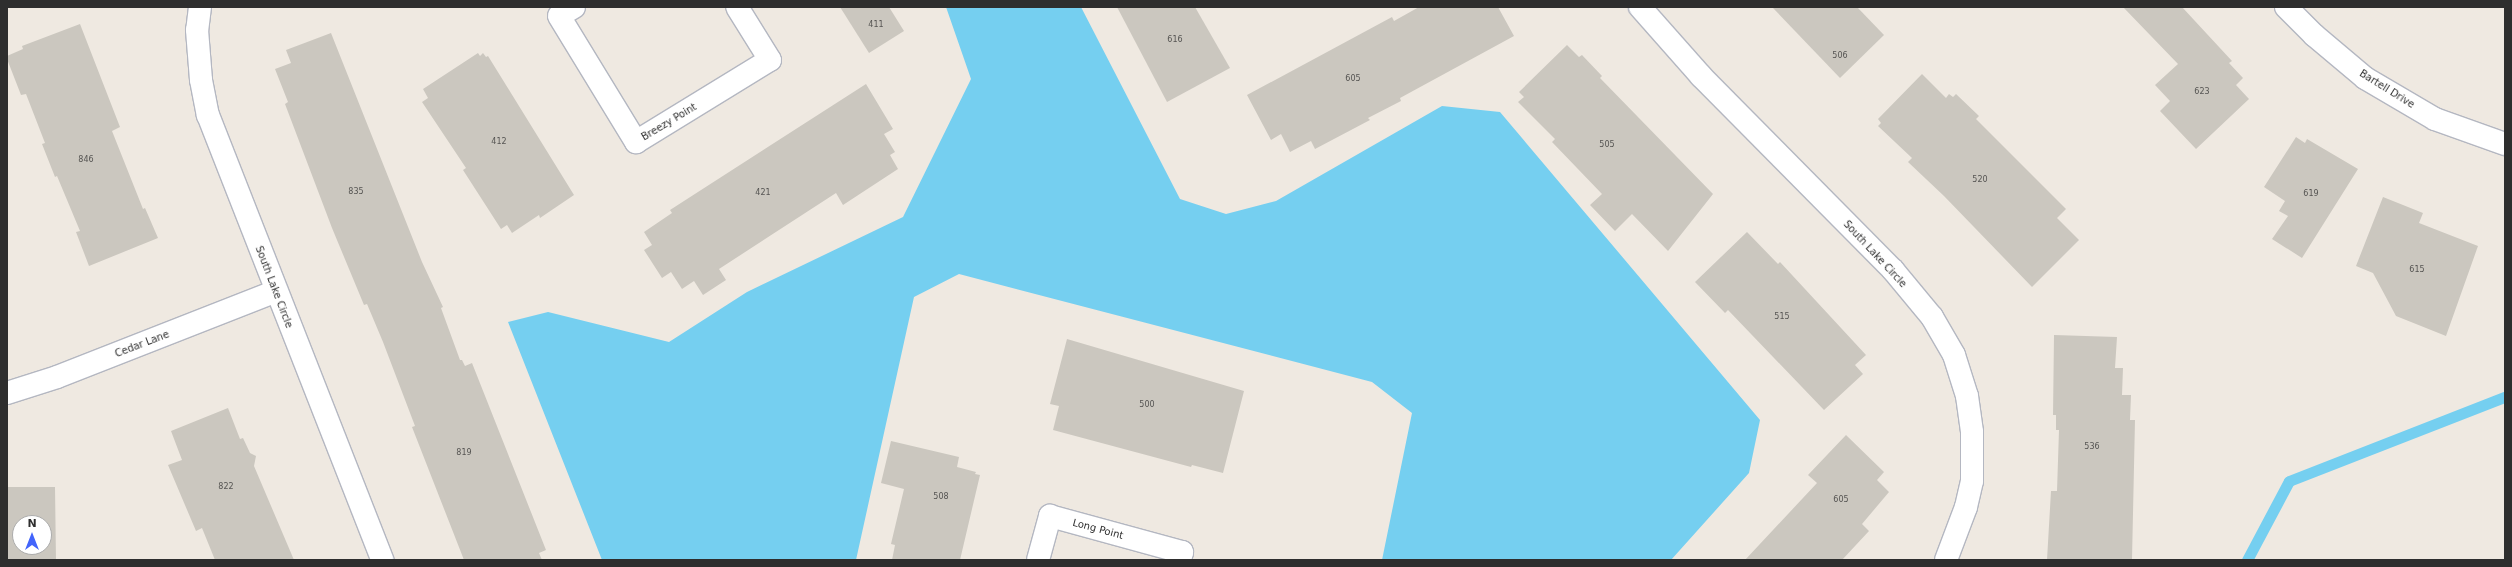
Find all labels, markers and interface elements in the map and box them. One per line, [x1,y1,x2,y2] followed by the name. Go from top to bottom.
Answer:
[868,20,884,30] house number: 411
[1167,35,1183,45] house number: 616
[1832,51,1848,61] house number: 506
[2357,67,2417,111] street label: Bartell Drive
[1345,74,1361,84] house number: 605
[2194,87,2210,97] house number: 623
[639,101,699,143] street label: Breezy Point
[491,137,507,147] house number: 412
[1599,140,1615,150] house number: 505
[78,155,94,165] house number: 846
[1972,175,1988,185] house number: 520
[348,187,364,197] house number: 835
[755,188,771,198] house number: 421
[2303,189,2319,199] house number: 619
[1841,218,1909,290] street label: South Lake Circle
[253,244,295,330] street label: South Lake Circle
[2409,265,2425,275] house number: 615
[1774,312,1790,322] house number: 515
[113,328,171,360] street label: Cedar Lane
[1139,400,1155,410] house number: 500
[2084,442,2100,452] house number: 536
[456,448,472,458] house number: 819
[218,482,234,492] house number: 822
[933,492,949,502] house number: 508
[1833,495,1849,505] house number: 605
[12,515,52,555] north arrow
[1071,516,1125,542] street label: Long Point
[27,517,37,530] text: N

